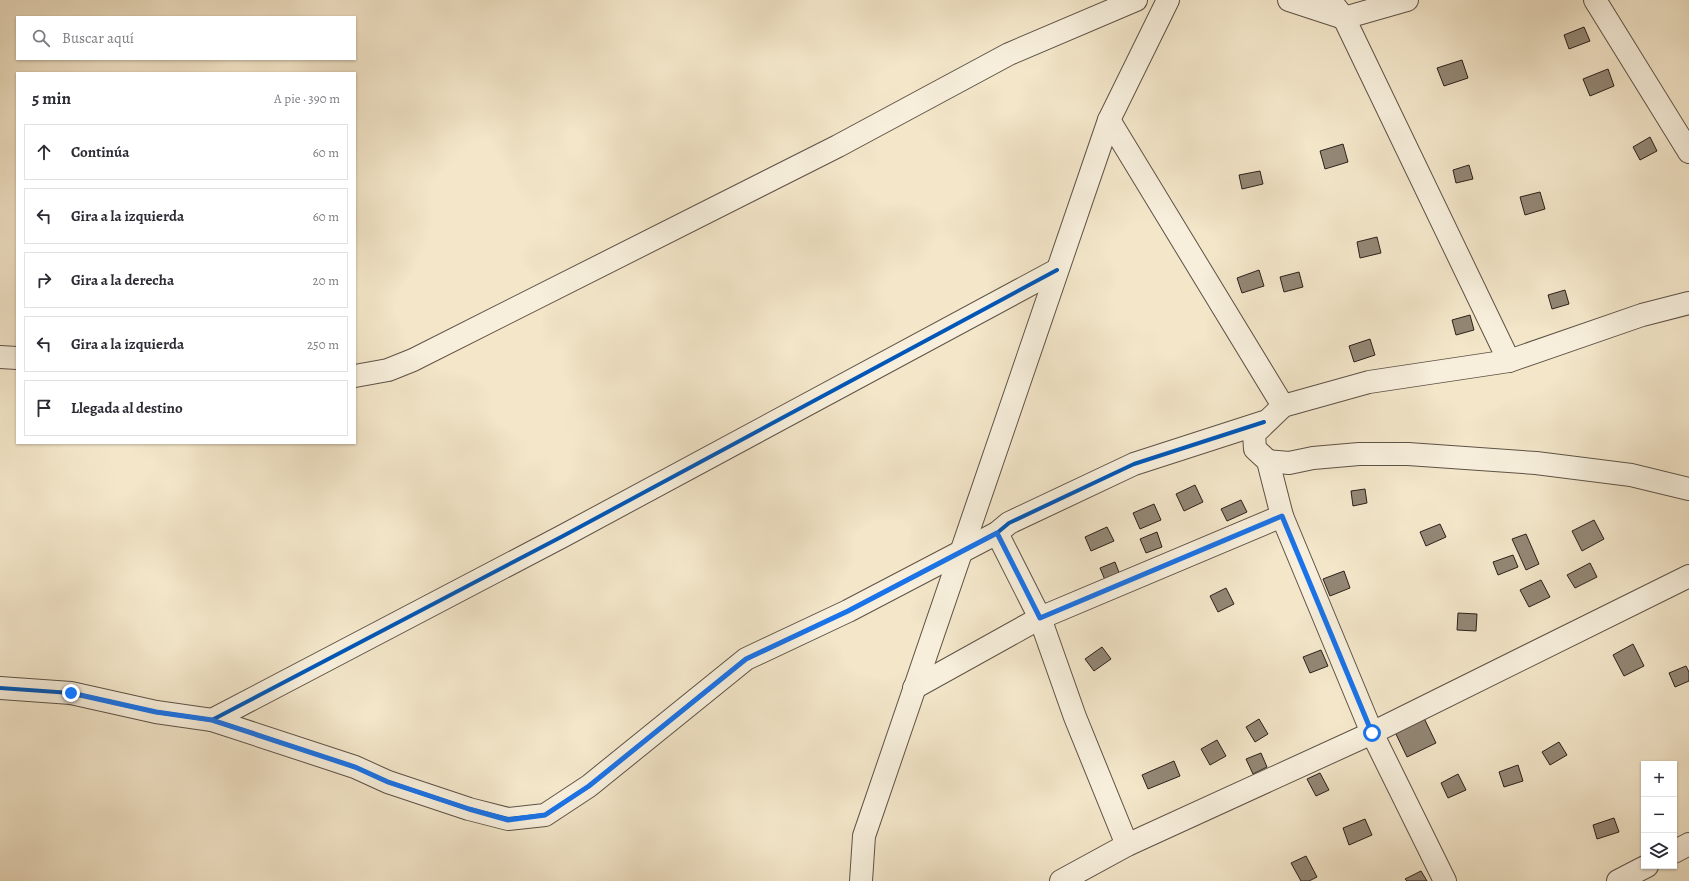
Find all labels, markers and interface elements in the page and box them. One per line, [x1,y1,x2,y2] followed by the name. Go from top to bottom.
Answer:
[16,16,356,60] search box
[30,27,52,49] icon: search
[62,28,134,48] text: Buscar aquí
[32,87,71,110] text: 5 min
[274,90,340,107] text: A pie · 390 m
[33,141,55,163] icon: ahead
[71,142,129,162] text: Continúa
[313,144,339,161] text: 60 m
[33,205,55,227] icon: left
[71,206,184,226] text: Gira a la izquierda
[313,208,339,225] text: 60 m
[33,269,55,291] icon: right
[71,270,174,290] text: Gira a la derecha
[313,272,339,289] text: 20 m
[33,333,55,355] icon: left
[71,334,184,354] text: Gira a la izquierda
[307,336,339,353] text: 250 m
[33,397,55,419] icon: arrive
[71,398,183,418] text: Llegada al destino
[62,684,80,702] route end
[1363,724,1381,742] route start
[1641,761,1677,869] map controls
[1641,761,1677,797] button: +
[1641,797,1677,833] button: −
[1641,833,1677,869] button: layers

